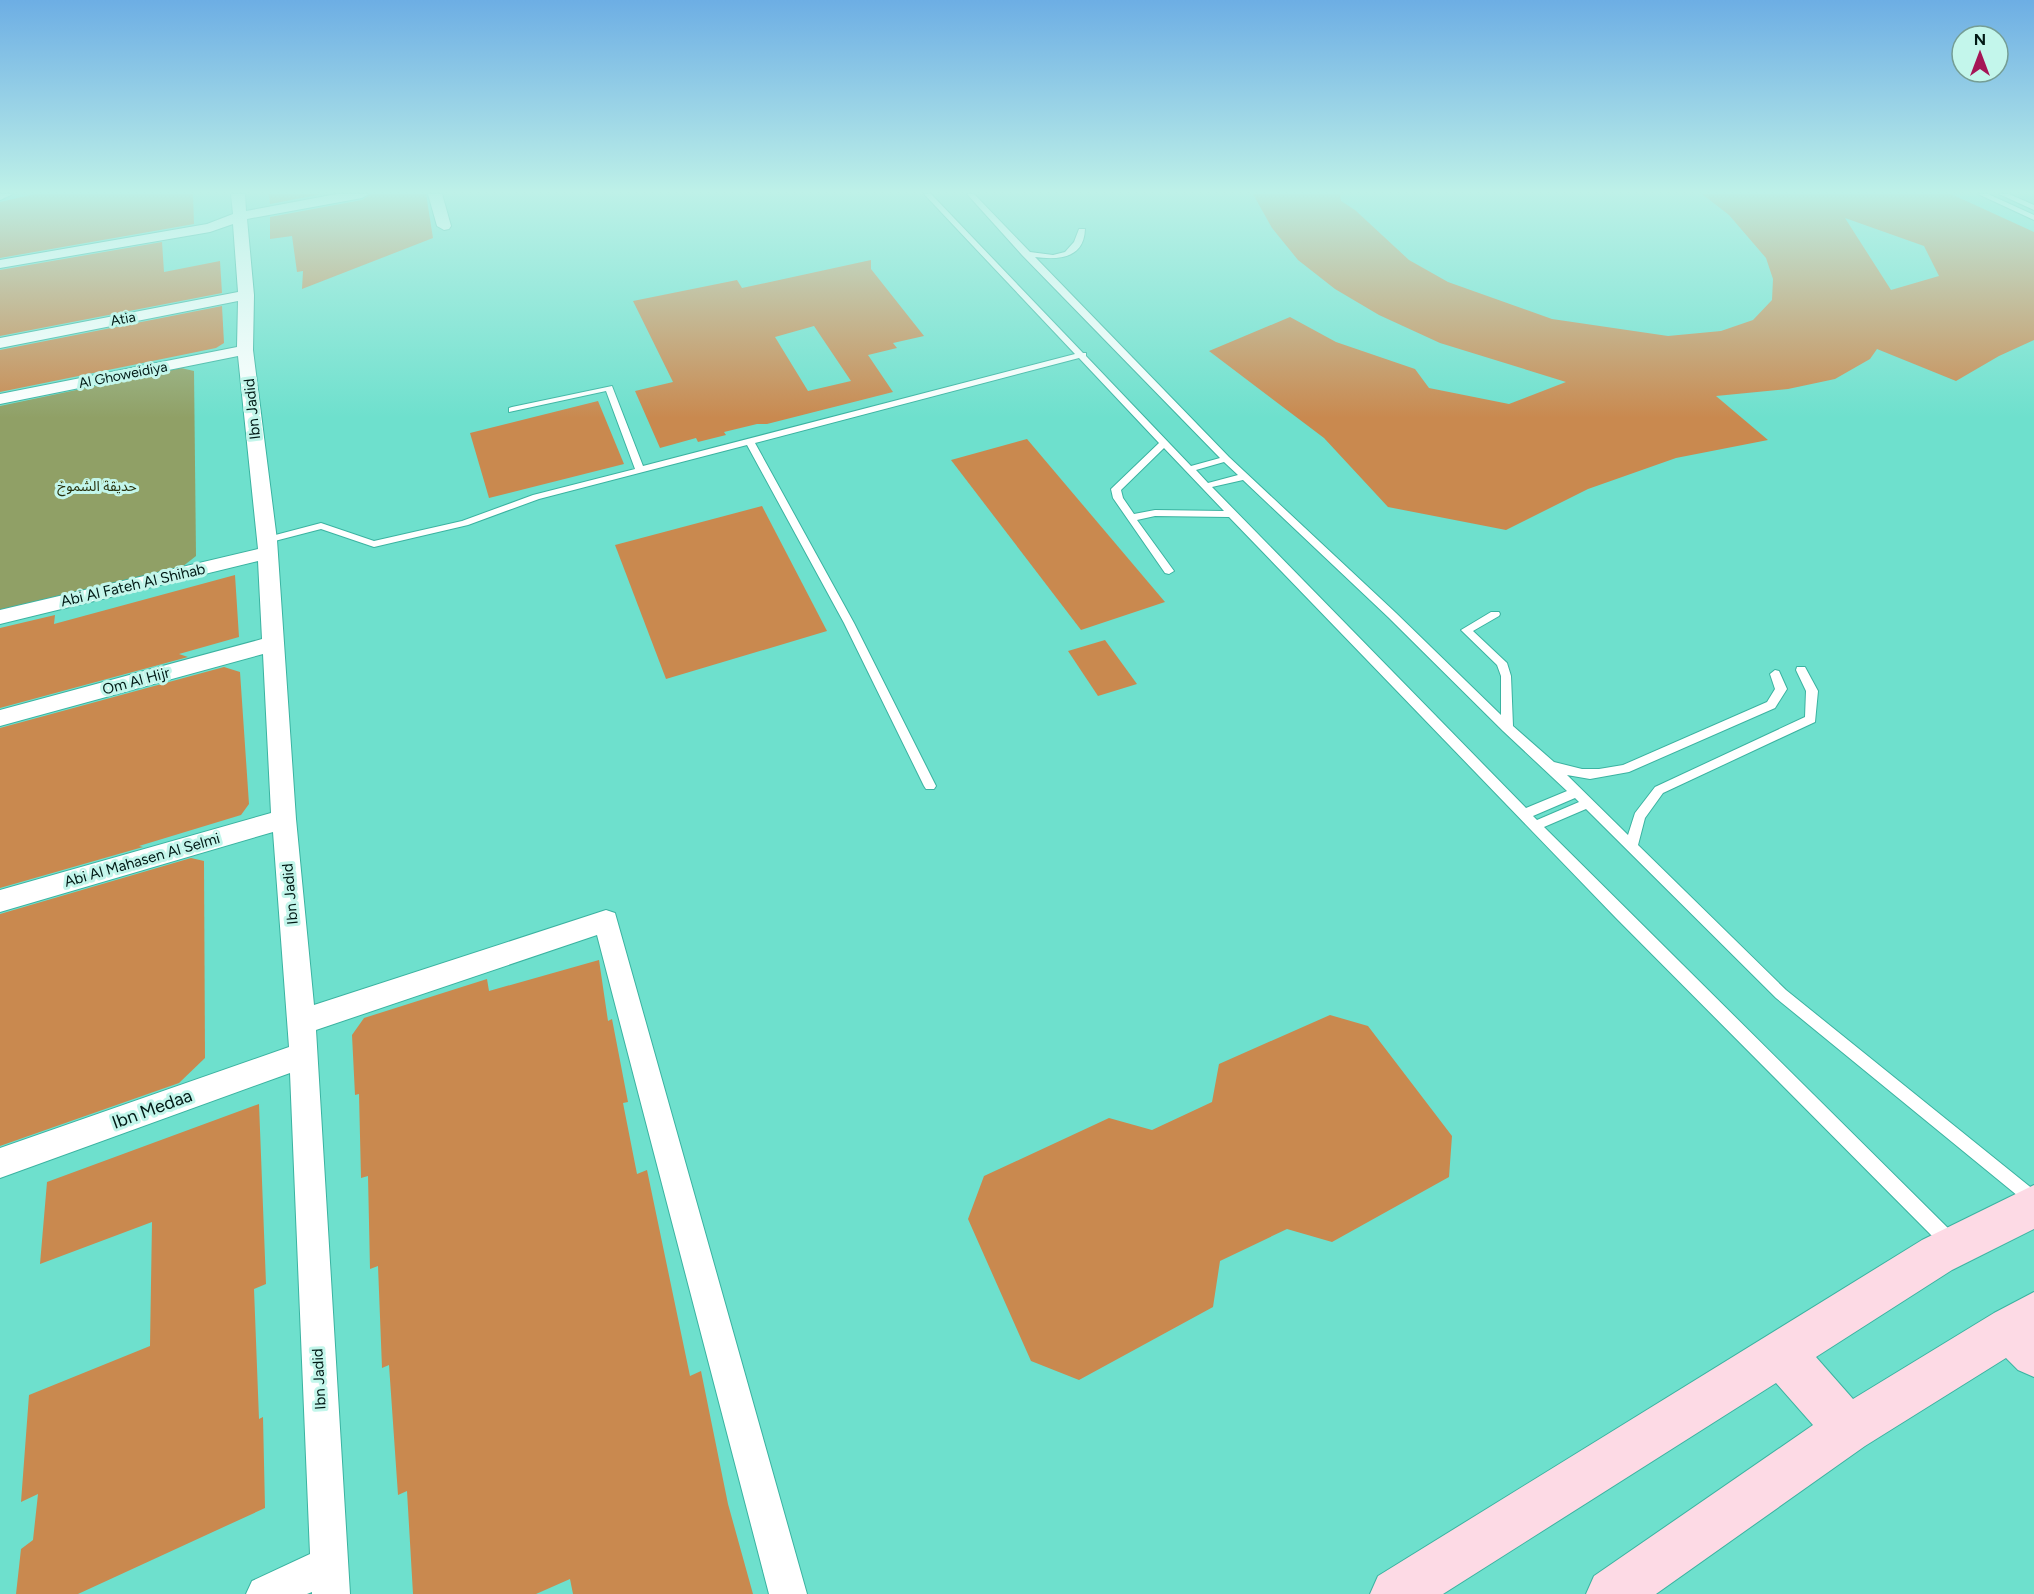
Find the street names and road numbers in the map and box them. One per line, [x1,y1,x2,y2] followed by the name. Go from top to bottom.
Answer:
[109,308,137,330] street label: Atia
[77,358,169,392] street label: Al Ghoweidiya
[240,378,264,440] street label: Ibn Jadid
[59,560,207,610] street label: Abi Al Fateh Al Shihab
[100,663,172,699] street label: Om Al Hijr
[62,829,222,891] street label: Abi Al Mahasen Al Selmi
[278,863,302,925] street label: Ibn Jadid
[109,1084,195,1134] street label: Ibn Medaa
[308,1348,330,1410] street label: Ibn Jadid

